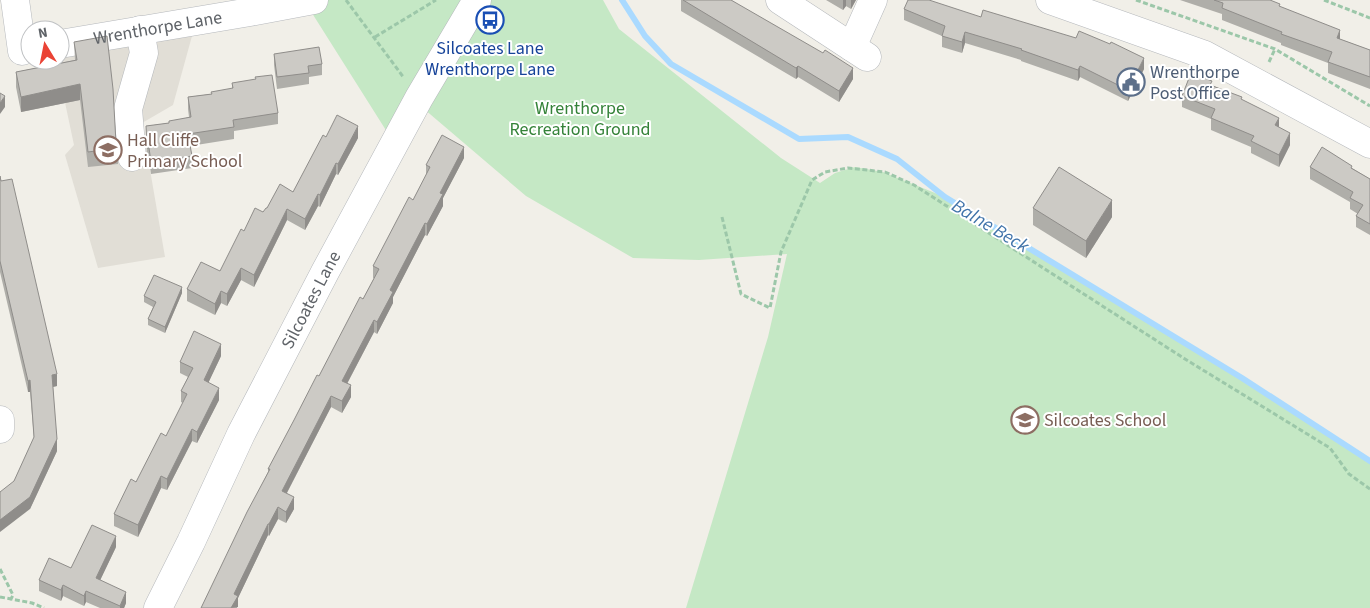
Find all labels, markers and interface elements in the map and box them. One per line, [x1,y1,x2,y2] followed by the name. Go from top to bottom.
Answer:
[91,5,224,51] street label: Wrenthorpe Lane
[475,5,505,35] bus stop icon: Silcoates Lane Wrenthorpe Lane
[20,20,70,70] north arrow
[37,23,49,44] text: N
[425,36,555,82] place label: Silcoates Lane Wrenthorpe Lane
[1150,60,1240,106] place label: Wrenthorpe Post Office
[1116,67,1146,97] public building icon: Wrenthorpe Post Office
[509,96,651,142] park label: Wrenthorpe Recreation Ground
[127,128,242,174] place label: Hall Cliffe Primary School
[93,135,123,165] school or university icon: Hall Cliffe Primary School
[946,193,1035,260] water label: Balne Beck
[275,247,347,353] street label: Silcoates Lane
[1010,405,1040,435] school or university icon: Silcoates School
[1044,408,1166,433] place label: Silcoates School

